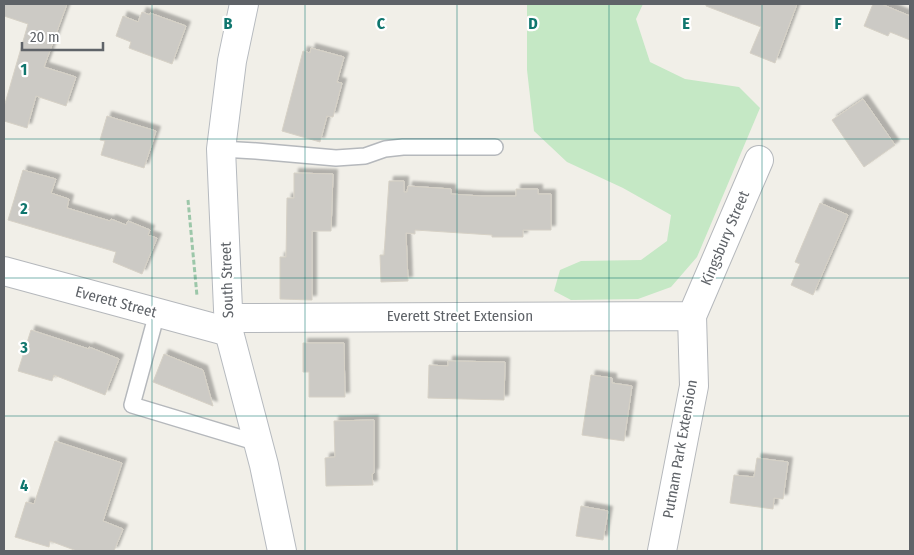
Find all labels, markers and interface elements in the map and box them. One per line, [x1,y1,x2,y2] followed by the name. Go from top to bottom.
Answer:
[224,14,233,33] text: B
[377,14,386,33] text: C
[528,14,538,33] text: D
[682,14,690,33] text: E
[834,14,842,33] text: F
[22,20,104,52] scale bar
[30,28,60,46] text: 20 m
[21,60,27,79] text: 1
[697,188,753,288] street label: Kingsbury Street
[19,199,28,218] text: 2
[217,241,237,318] street label: South Street
[73,283,159,321] street label: Everett Street
[387,307,533,325] street label: Everett Street Extension
[19,338,28,357] text: 3
[659,378,701,520] street label: Putnam Park Extension
[20,476,28,495] text: 4

